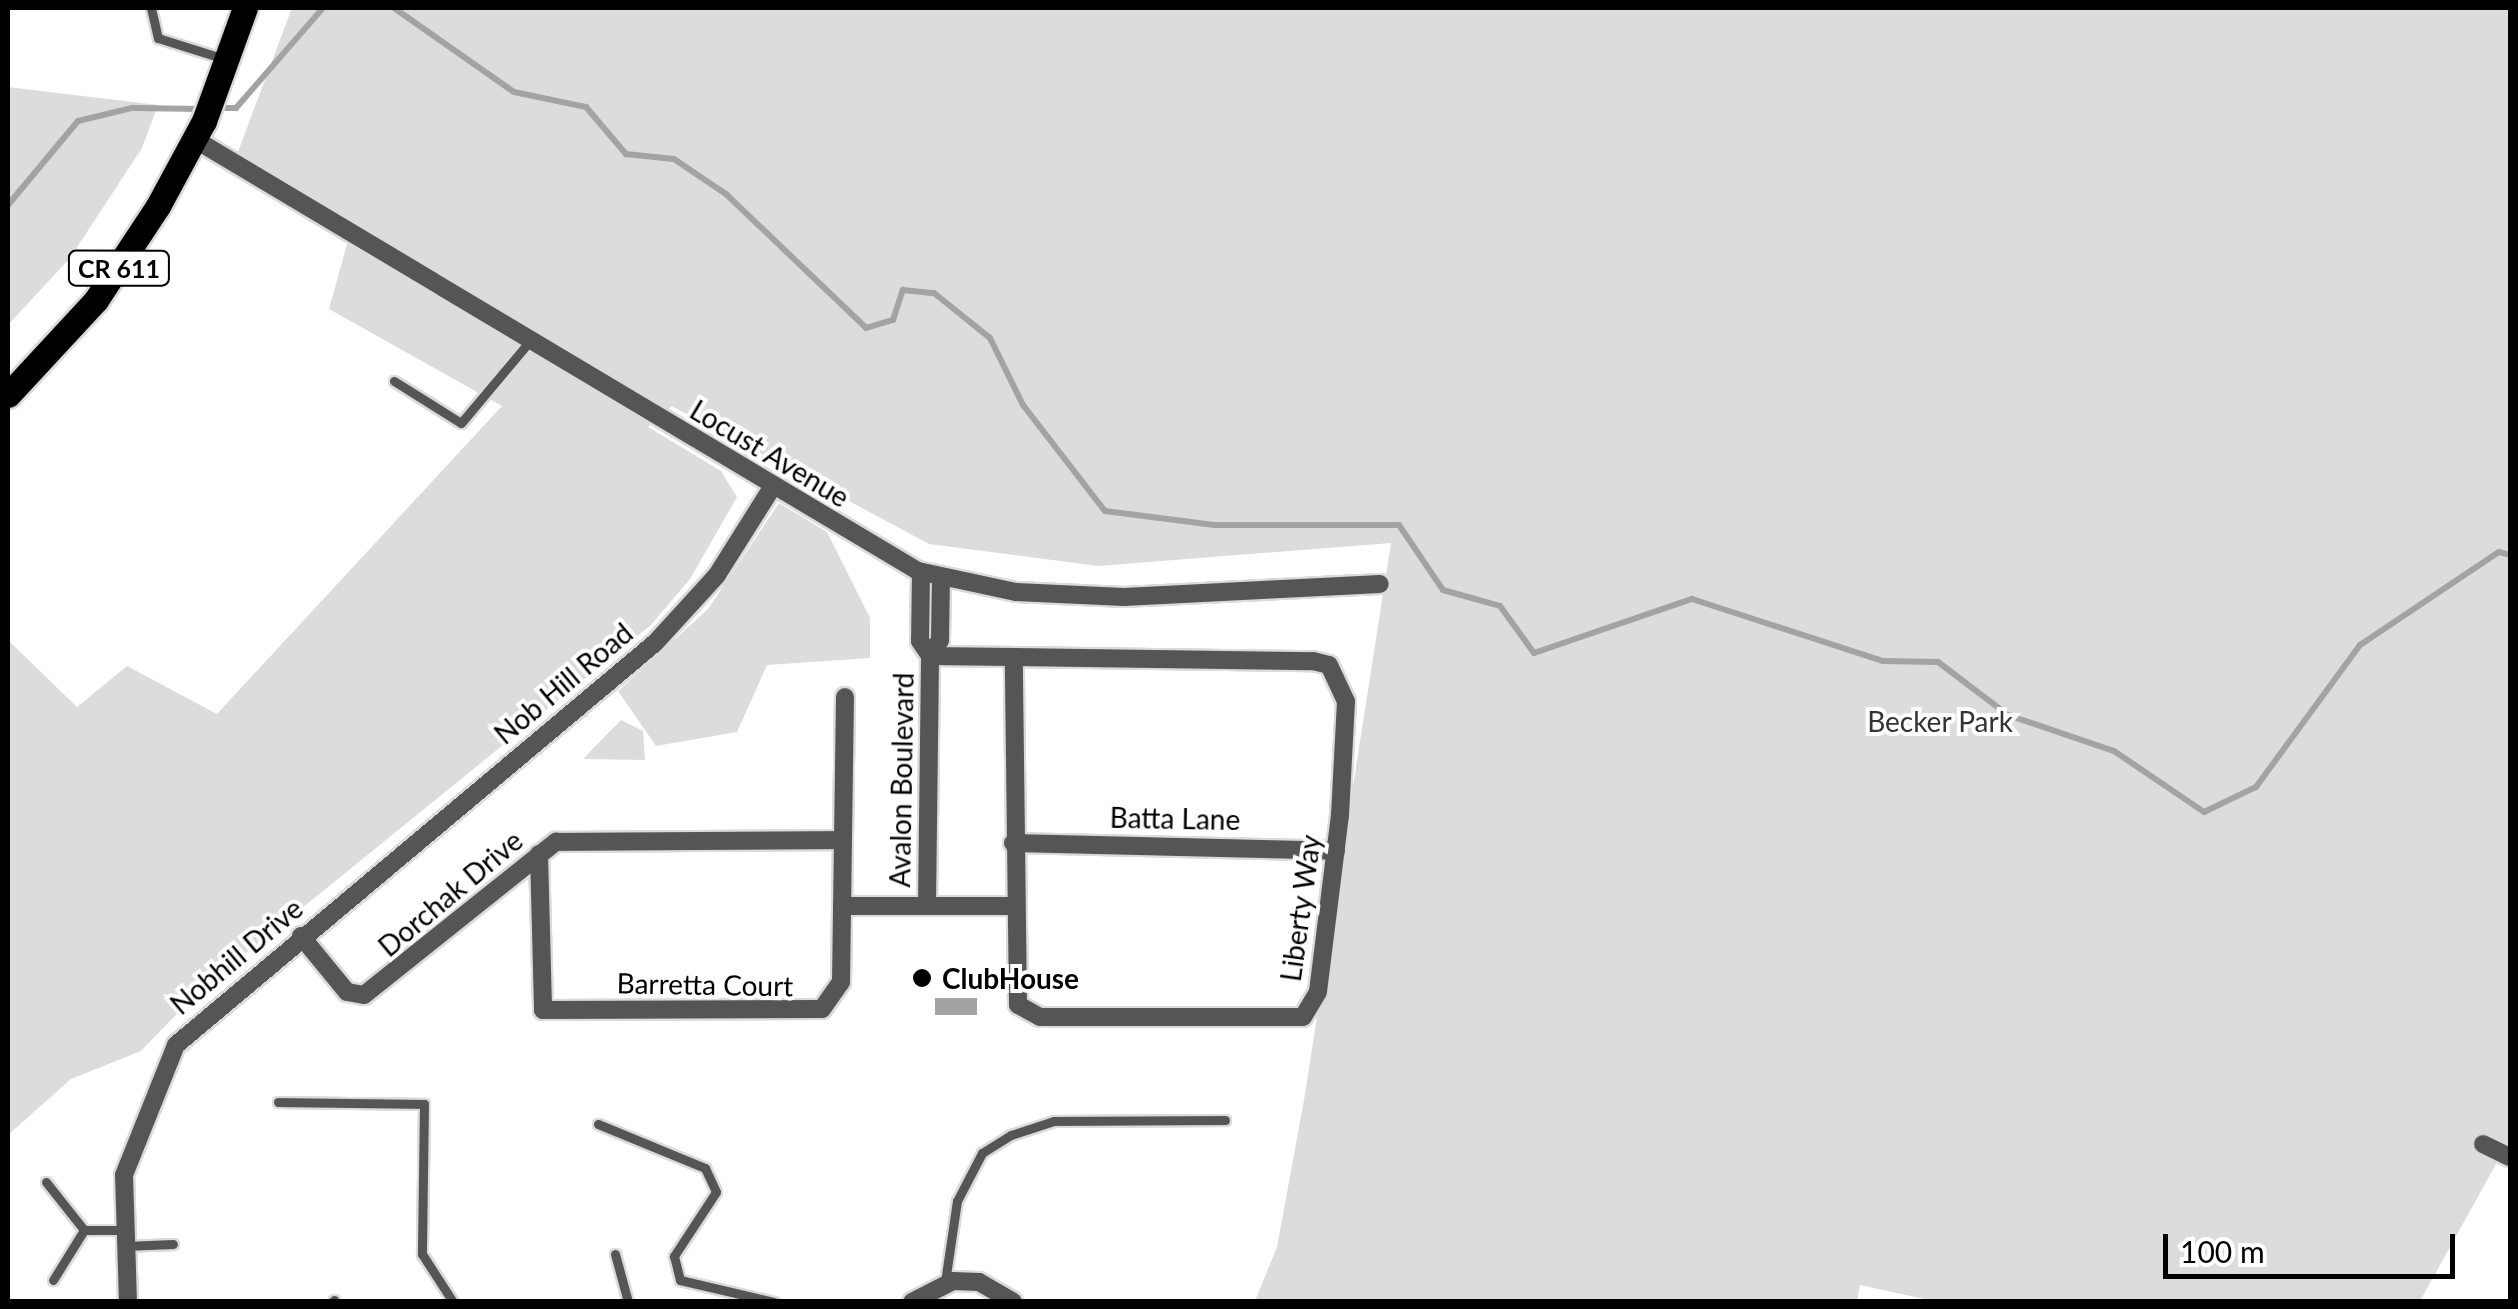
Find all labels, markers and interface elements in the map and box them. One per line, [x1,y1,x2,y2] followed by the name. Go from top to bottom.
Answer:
[66,248,172,288] road number: CR 611
[684,392,856,514] street label: Locust Avenue
[487,615,639,751] street label: Nob Hill Road
[882,672,920,888] street label: Avalon Boulevard
[1867,704,2013,738] park label: Becker Park
[1109,800,1241,836] street label: Batta Lane
[371,823,529,963] street label: Dorchak Drive
[1273,832,1327,984] street label: Liberty Way
[163,891,309,1021] street label: Nobhill Drive
[942,961,1079,995] place label: ClubHouse
[616,966,794,1002] street label: Barretta Court
[911,967,933,989] marker: ClubHouse
[2168,1214,2460,1276] scale bar
[2180,1233,2265,1269] text: 100 m

